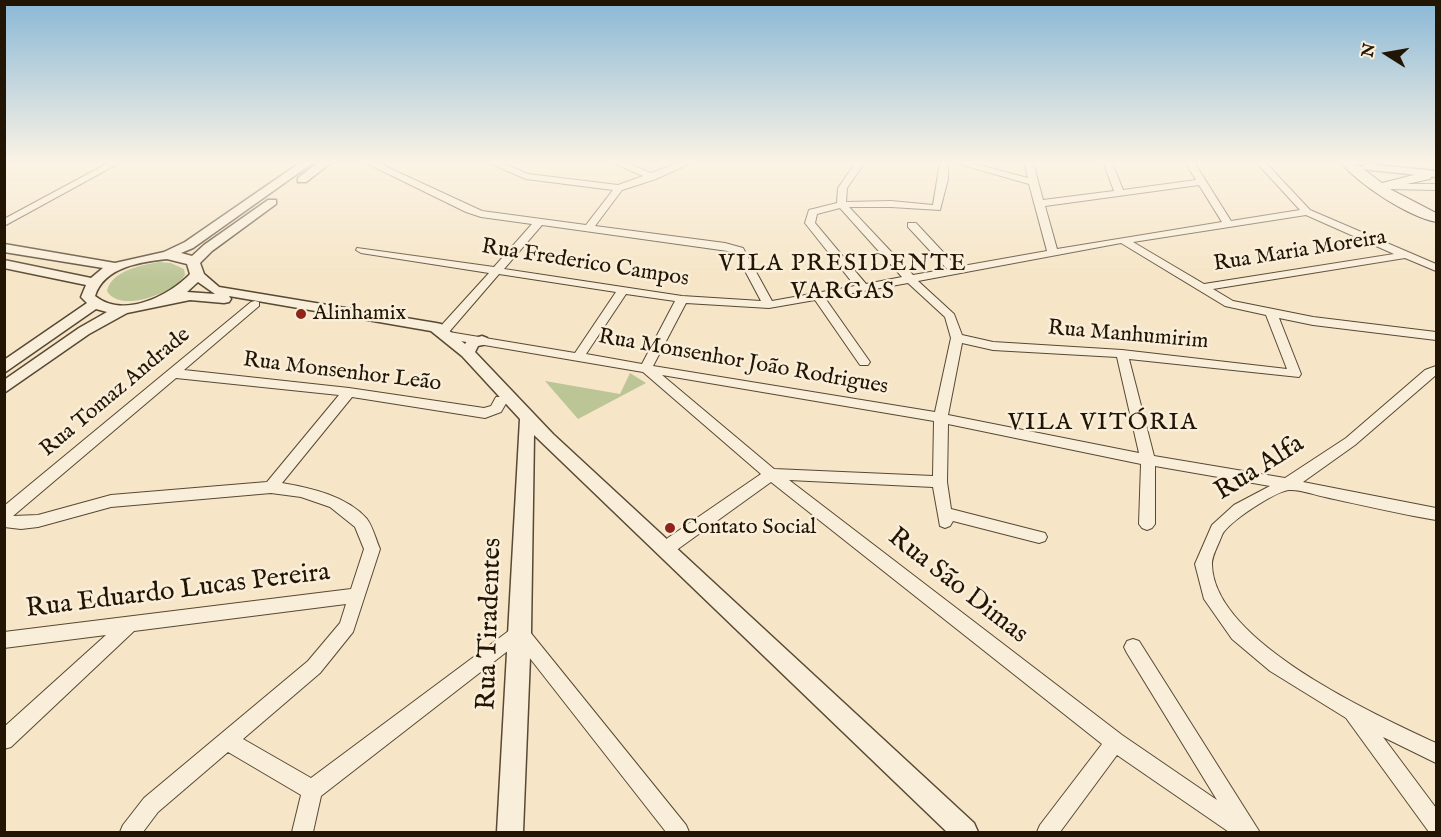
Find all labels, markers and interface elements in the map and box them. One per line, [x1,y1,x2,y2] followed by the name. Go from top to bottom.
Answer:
[1357,24,1417,84] north arrow
[1358,42,1380,59] text: N
[1212,225,1388,279] street label: Rua Maria Moreira
[479,235,691,293] street label: Rua Frederico Campos
[719,251,967,307] district label: VILA PRESIDENTE VARGAS
[313,301,406,327] place label: Alinhamix
[294,307,308,321] marker: Alinhamix
[1047,316,1209,356] street label: Rua Manhumirim
[36,323,196,463] street label: Rua Tomaz Andrade
[596,324,890,402] street label: Rua Monsenhor João Rodrigues
[241,348,443,398] street label: Rua Monsenhor Leão
[1008,410,1198,438] district label: VILA VITÓRIA
[1209,429,1311,509] street label: Rua Alfa
[682,515,816,541] place label: Contato Social
[663,521,677,535] marker: Contato Social
[881,522,1033,652] street label: Rua São Dimas
[472,537,510,711] street label: Rua Tiradentes
[24,557,332,627] street label: Rua Eduardo Lucas Pereira

